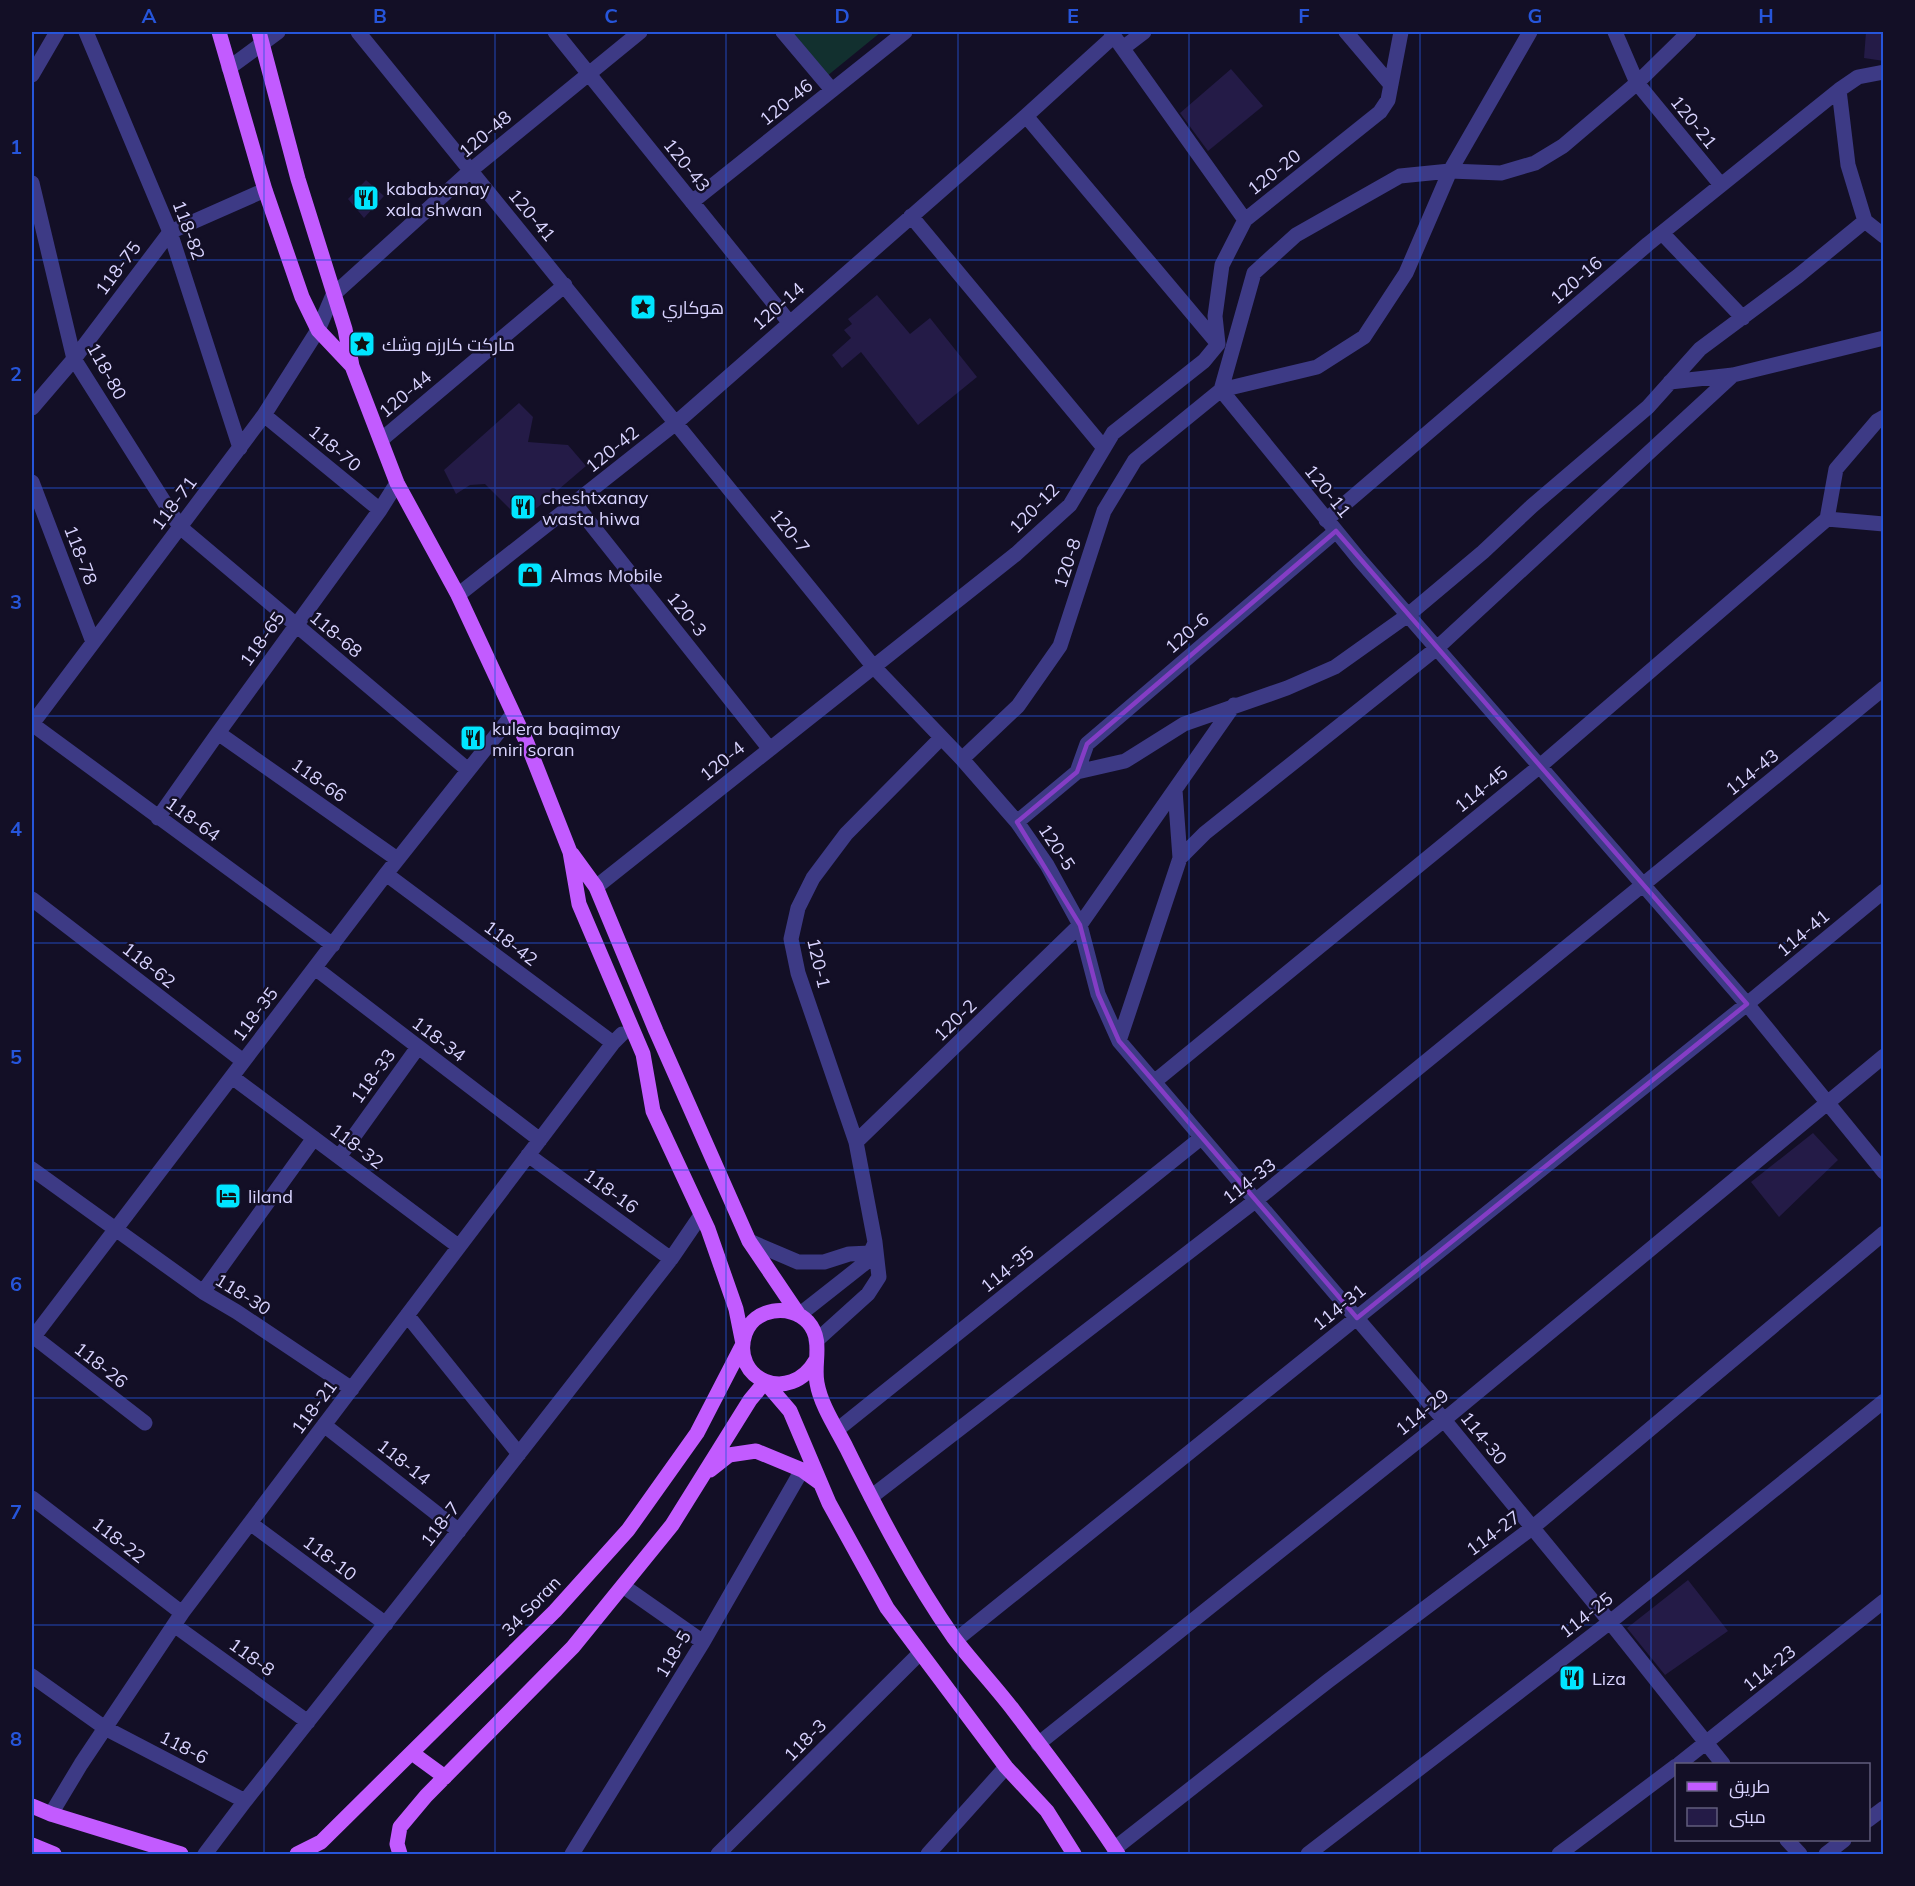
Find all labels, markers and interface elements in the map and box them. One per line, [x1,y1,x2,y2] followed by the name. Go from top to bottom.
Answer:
[142,3,157,28] text: A
[373,3,387,28] text: B
[604,3,618,28] text: C
[834,3,850,28] text: D
[1067,3,1079,28] text: E
[1298,3,1310,28] text: F
[1528,3,1542,28] text: G
[1758,3,1774,28] text: H
[755,74,817,130] street label: 120-46
[1666,91,1722,153] street label: 120-21
[454,105,516,163] street label: 120-48
[10,134,22,159] text: 1
[659,134,715,196] street label: 120-43
[1243,144,1305,200] street label: 120-20
[386,177,490,221] place label: kababxanay xala shwan
[351,183,381,213] restaurant icon: kababxanay xala shwan
[503,184,561,246] street label: 120-41
[168,197,210,263] street label: 118-82
[90,236,146,300] street label: 118-75
[1545,251,1607,309] street label: 120-16
[747,277,809,335] street label: 120-14
[628,292,658,322] place icon: هوكاري
[662,296,724,322] place label: هوكاري
[347,329,377,359] place icon: ماركت كارزه وشك
[382,333,515,356] place label: ماركت كارزه وشك
[82,338,132,404] street label: 118-80
[10,361,22,386] text: 2
[374,365,436,423] street label: 120-44
[304,419,366,477] street label: 118-70
[581,421,643,477] street label: 120-42
[1300,460,1356,522] street label: 120-11
[146,471,202,535] street label: 118-71
[1004,478,1064,538] street label: 120-12
[542,486,649,530] place label: cheshtxanay wasta hiwa
[508,492,538,522] restaurant icon: cheshtxanay wasta hiwa
[765,504,815,558] street label: 120-7
[59,522,103,588] street label: 118-78
[1048,535,1086,591] street label: 120-8
[515,560,545,590] shop icon: Almas Mobile
[550,564,663,587] place label: Almas Mobile
[662,587,712,641] street label: 120-3
[10,589,22,614] text: 3
[305,605,367,663] street label: 118-68
[235,607,290,671] street label: 118-65
[1160,608,1214,658] street label: 120-6
[492,717,621,761] place label: kulera baqimay miri soran
[458,723,488,753] restaurant icon: kulera baqimay miri soran
[695,736,749,786] street label: 120-4
[1721,744,1783,800] street label: 114-43
[287,753,351,807] street label: 118-66
[1450,761,1512,817] street label: 114-45
[161,792,225,847] street label: 118-64
[10,816,22,841] text: 4
[1033,819,1081,875] street label: 120-5
[1772,904,1834,962] street label: 114-41
[479,915,543,971] street label: 118-42
[802,936,836,990] street label: 120-1
[118,937,180,993] street label: 118-62
[227,982,283,1046] street label: 118-35
[929,994,981,1046] street label: 120-2
[407,1011,471,1067] street label: 118-34
[10,1044,22,1069] text: 5
[346,1044,400,1108] street label: 118-33
[325,1118,389,1174] street label: 118-32
[1218,1153,1280,1209] street label: 114-33
[579,1164,643,1218] street label: 118-16
[213,1181,243,1211] hotel icon: liland
[248,1185,293,1208] place label: liland
[976,1241,1038,1297] street label: 114-35
[211,1268,275,1320] street label: 118-30
[10,1271,22,1296] text: 6
[1308,1279,1370,1335] street label: 114-31
[70,1337,132,1393] street label: 118-26
[286,1375,342,1439] street label: 118-21
[1391,1384,1453,1440] street label: 114-29
[1456,1407,1512,1469] street label: 114-30
[373,1434,436,1490] street label: 118-14
[415,1497,465,1551] street label: 118-7
[10,1499,22,1524] text: 7
[1461,1505,1525,1561] street label: 114-27
[88,1512,150,1568] street label: 118-22
[298,1530,362,1586] street label: 118-10
[496,1571,566,1641] street label: 34 Soran
[1555,1587,1618,1643] street label: 114-25
[650,1626,696,1682] street label: 118-5
[225,1633,279,1681] street label: 118-8
[1738,1640,1800,1696] street label: 114-23
[1557,1663,1587,1693] restaurant icon: Liza
[1592,1667,1626,1690] place label: Liza
[779,1714,831,1766] street label: 118-3
[156,1725,212,1769] street label: 118-6
[10,1726,22,1751] text: 8
[1675,1763,1870,1841] legend
[1729,1775,1770,1799] text: طريق
[1729,1805,1766,1828] text: مبنى

